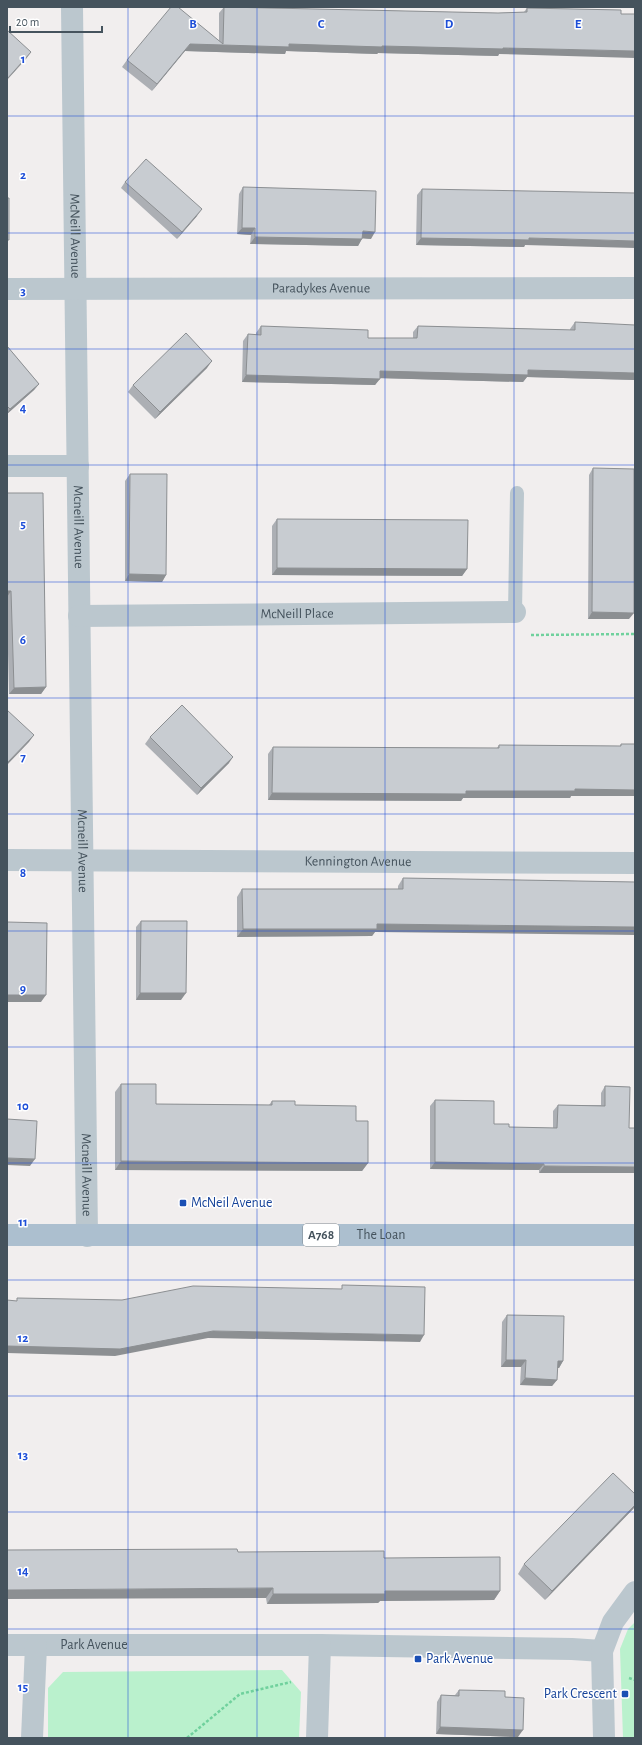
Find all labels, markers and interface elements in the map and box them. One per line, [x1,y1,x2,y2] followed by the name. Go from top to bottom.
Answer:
[10,8,102,34] scale bar
[16,16,39,28] text: 20 m
[189,18,197,31] text: B
[318,18,325,31] text: C
[445,18,454,31] text: D
[575,18,582,31] text: E
[21,53,25,66] text: 1
[20,169,26,182] text: 2
[67,193,82,279] street label: McNeill Avenue
[272,281,370,296] street label: Paradykes Avenue
[20,285,26,298] text: 3
[20,402,27,415] text: 4
[71,485,86,569] street label: Mcneill Avenue
[20,518,26,531] text: 5
[260,607,334,621] street label: McNeill Place
[20,634,26,647] text: 6
[20,751,26,764] text: 7
[75,809,90,893] street label: Mcneill Avenue
[304,854,412,869] street label: Kennington Avenue
[20,867,26,880] text: 8
[20,983,26,996] text: 9
[17,1100,29,1113] text: 10
[79,1133,94,1217] street label: Mcneill Avenue
[191,1196,272,1210] place label: McNeil Avenue
[178,1198,188,1208] marker: McNeil Avenue
[18,1216,28,1229] text: 11
[303,1224,339,1246] road number: A768
[357,1228,405,1242] street label: The Loan
[18,1332,28,1345] text: 12
[18,1449,29,1462] text: 13
[17,1565,29,1578] text: 14
[60,1638,128,1652] street label: Park Avenue
[426,1652,493,1666] place label: Park Avenue
[413,1654,423,1664] marker: Park Avenue
[18,1681,29,1694] text: 15
[544,1687,618,1701] place label: Park Crescent
[620,1689,630,1699] marker: Park Crescent

